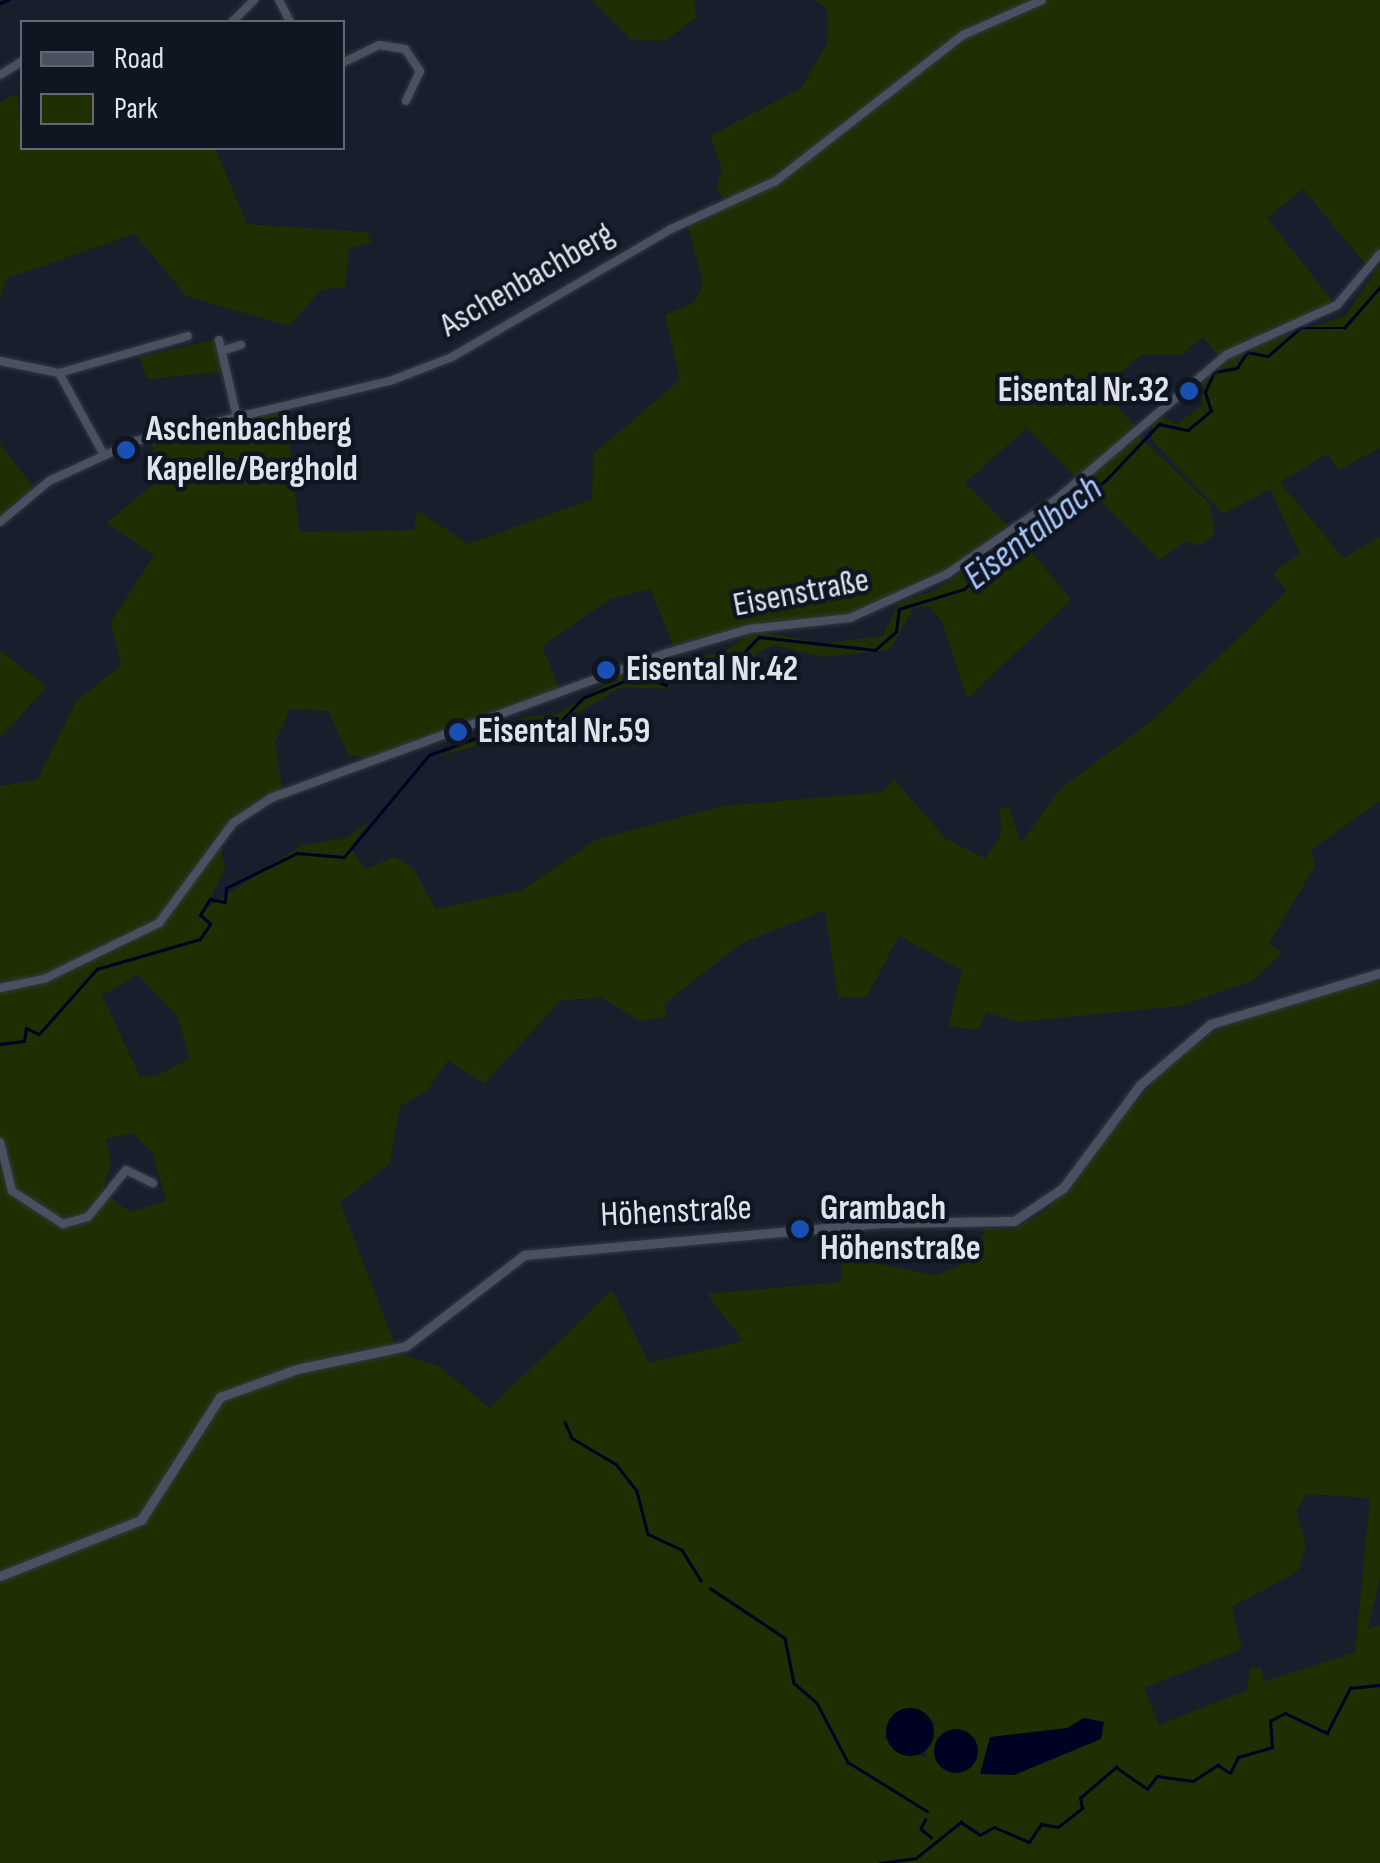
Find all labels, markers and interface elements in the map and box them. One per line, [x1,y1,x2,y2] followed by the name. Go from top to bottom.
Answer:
[20,20,345,150] legend
[114,41,164,77] text: Road
[114,91,158,127] text: Park
[432,213,622,347] street label: Aschenbachberg
[998,370,1169,412] place label: Eisental Nr.32
[1178,380,1200,402] marker: Eisental Nr.32
[146,409,358,491] place label: Aschenbachberg Kapelle/Berghold
[115,439,137,461] marker: Aschenbachberg Kapelle/Berghold
[955,466,1111,600] water label: Eisentalbach
[729,559,873,627] street label: Eisenstraße
[626,649,798,691] place label: Eisental Nr.42
[595,659,617,681] marker: Eisental Nr.42
[478,711,650,753] place label: Eisental Nr.59
[447,721,469,743] marker: Eisental Nr.59
[599,1187,753,1237] street label: Höhenstraße
[820,1188,981,1270] place label: Grambach Höhenstraße
[789,1218,811,1240] marker: Grambach Höhenstraße

